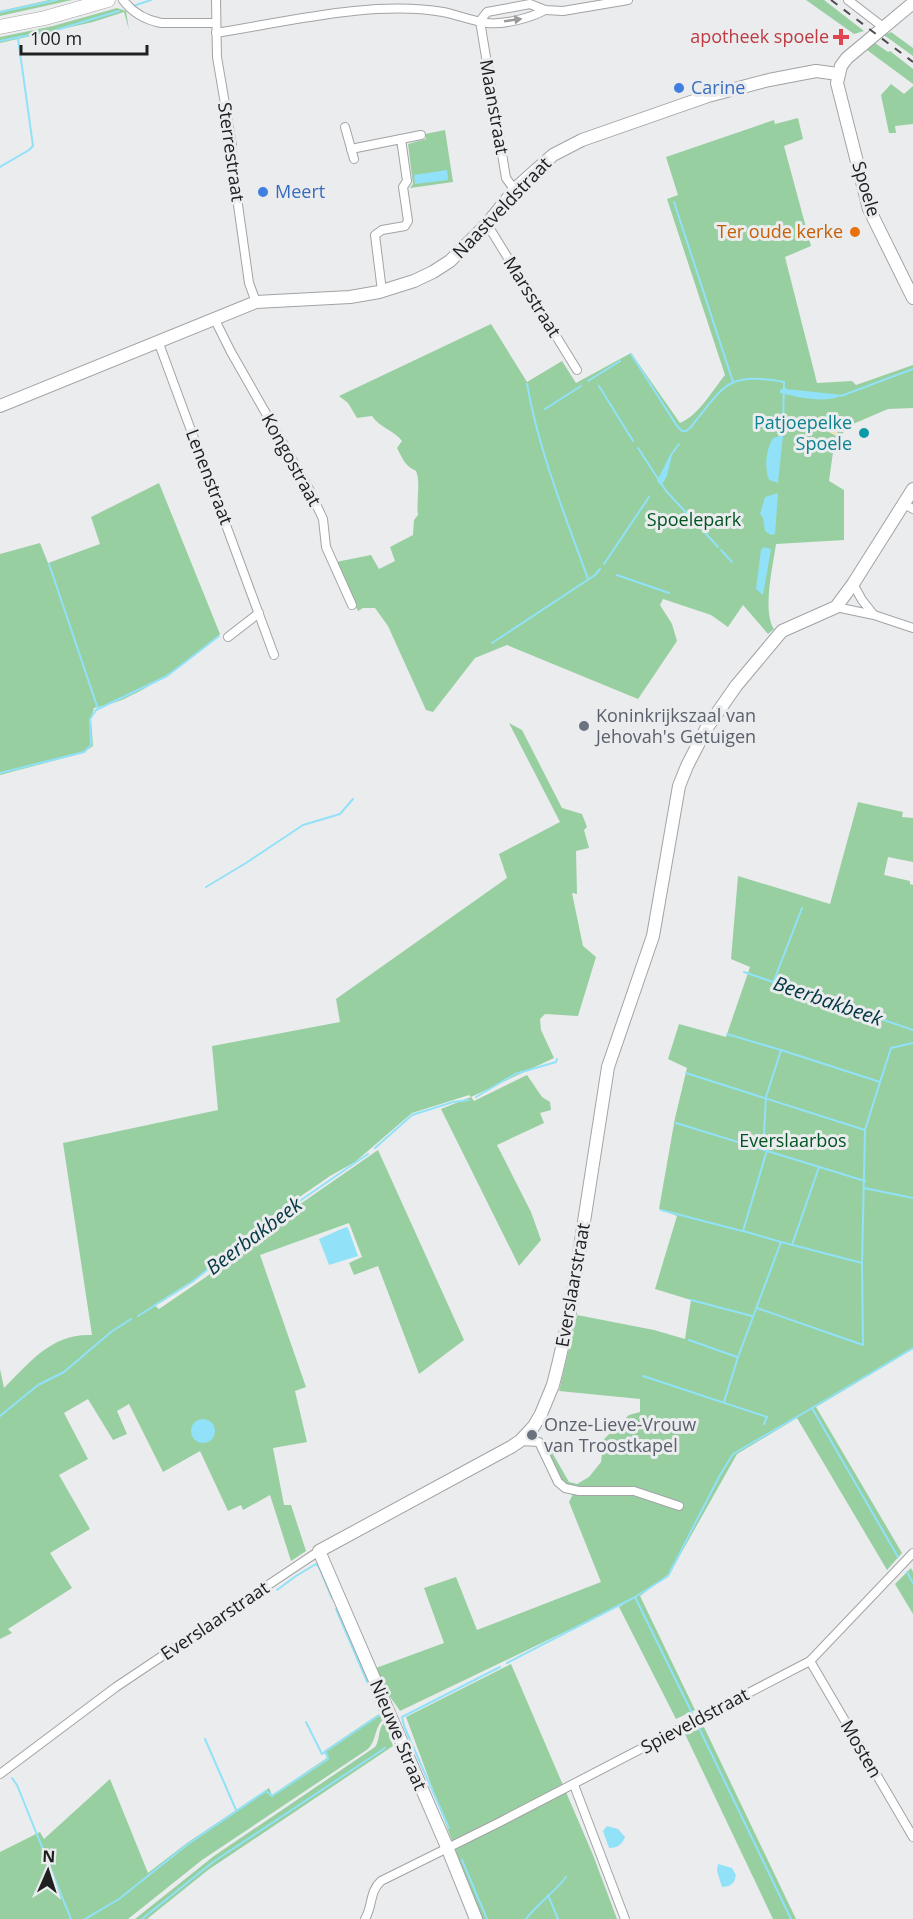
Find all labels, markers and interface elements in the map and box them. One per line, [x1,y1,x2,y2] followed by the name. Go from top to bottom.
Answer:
[503,15,522,24] one-way arrow
[21,18,147,56] scale bar
[690,24,829,48] place label: apotheek spoele
[30,26,82,50] text: 100 m
[834,30,848,44] marker: apotheek spoele
[475,57,515,156] street label: Maanstraat
[691,75,745,99] place label: Carine
[672,81,686,95] marker: Carine
[213,101,251,203] street label: Sterrestraat
[447,151,556,263] street label: Naastveldstraat
[847,158,887,219] street label: Spoele
[275,179,325,203] place label: Meert
[256,185,270,199] marker: Meert
[717,219,843,243] place label: Ter oude kerke
[848,225,862,239] marker: Ter oude kerke
[499,252,567,341] street label: Marsstraat
[257,409,327,510] street label: Kongostraat
[754,410,852,455] place label: Patjoepelke Spoele
[181,425,239,528] street label: Lenenstraat
[857,426,871,440] marker: Patjoepelke Spoele
[647,507,742,531] park label: Spoelepark
[594,703,756,748] place label: Koninkrijkszaal van Jehovah's Getuigen
[577,719,591,733] marker: Koninkrijkszaal van Jehovah's Getuigen
[770,969,887,1032] water label: Beerbakbeek
[739,1128,847,1152] park label: Everslaarbos
[200,1190,308,1281] water label: Beerbakbeek
[549,1221,595,1349] street label: Everslaarstraat
[544,1412,696,1457] place label: Onze-Lieve-Vrouw van Troostkapel
[525,1428,539,1442] marker: Onze-Lieve-Vrouw van Troostkapel
[156,1575,273,1665] street label: Everslaarstraat
[365,1676,433,1794] street label: Nieuwe Straat
[636,1682,753,1759] street label: Spieveldstraat
[836,1715,888,1782] street label: Mosten
[18,1841,78,1901] north arrow
[42,1845,56,1867] text: N

